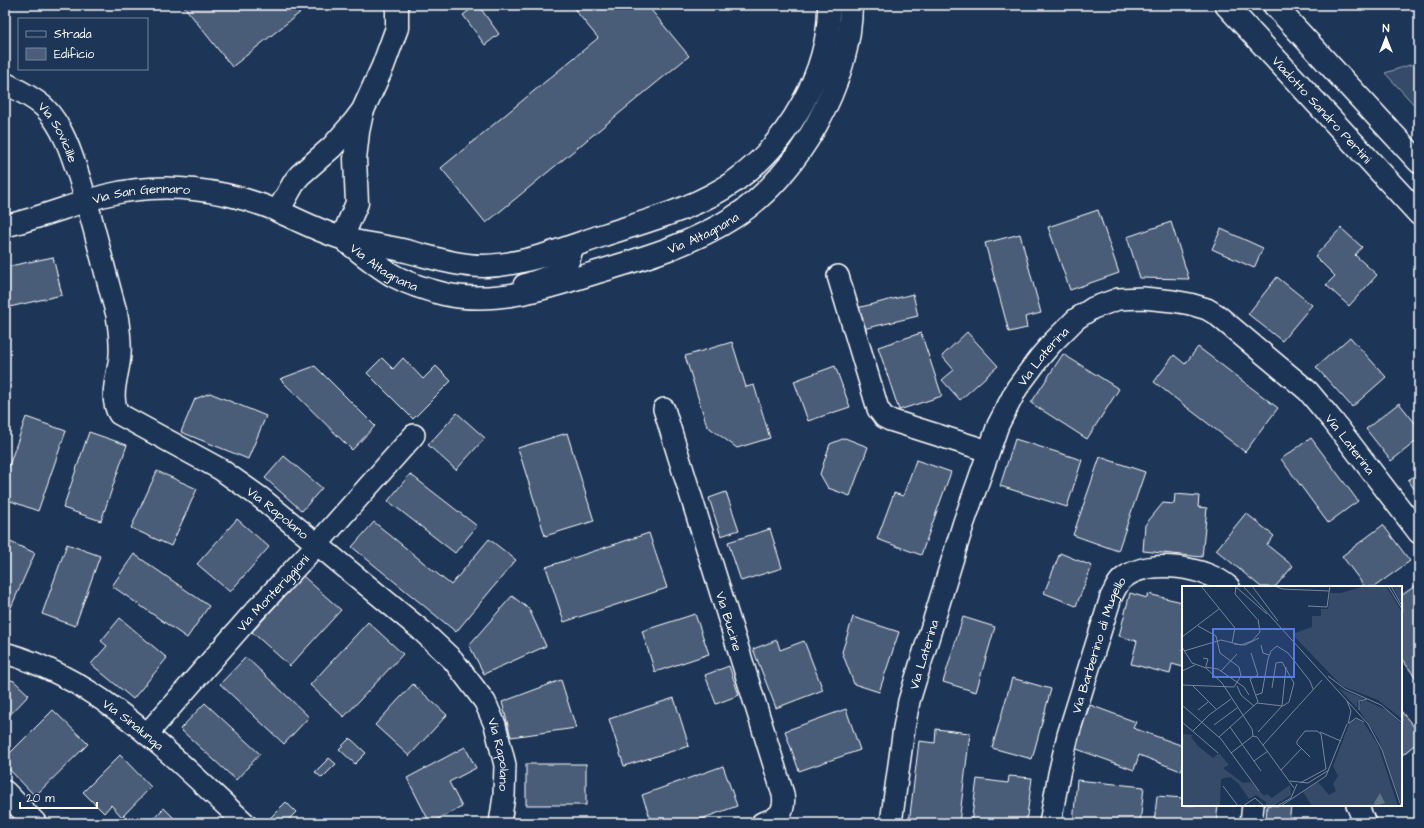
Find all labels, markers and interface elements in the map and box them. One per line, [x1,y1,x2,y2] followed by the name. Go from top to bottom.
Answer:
[18,18,148,70] legend
[1366,18,1406,58] north arrow
[1383,21,1390,36] text: N
[54,26,92,43] text: Strada
[54,46,94,63] text: Edificio
[1268,53,1376,168] street label: Viadotto Sandro Pertini
[34,98,82,165] street label: Via Sovicille
[90,180,192,209] street label: Via San Gennaro
[665,208,743,259] street label: Via Altagnana
[346,240,421,296] street label: Via Altagnana
[1014,323,1074,390] street label: Via Laterina
[1321,410,1379,479] street label: Via Laterina
[243,483,313,544] street label: Via Rapolano
[233,551,313,636] street label: Via Monteriggioni
[1067,572,1131,716] street label: Via Barberino di Mugello
[1182,586,1402,806] inset map
[711,589,746,653] street label: Via Bucine
[905,617,944,692] street label: Via Laterina
[99,695,168,755] street label: Via Sinalunga
[483,715,513,792] street label: Via Rapolano
[20,784,97,810] scale bar
[26,790,55,807] text: 20 m

